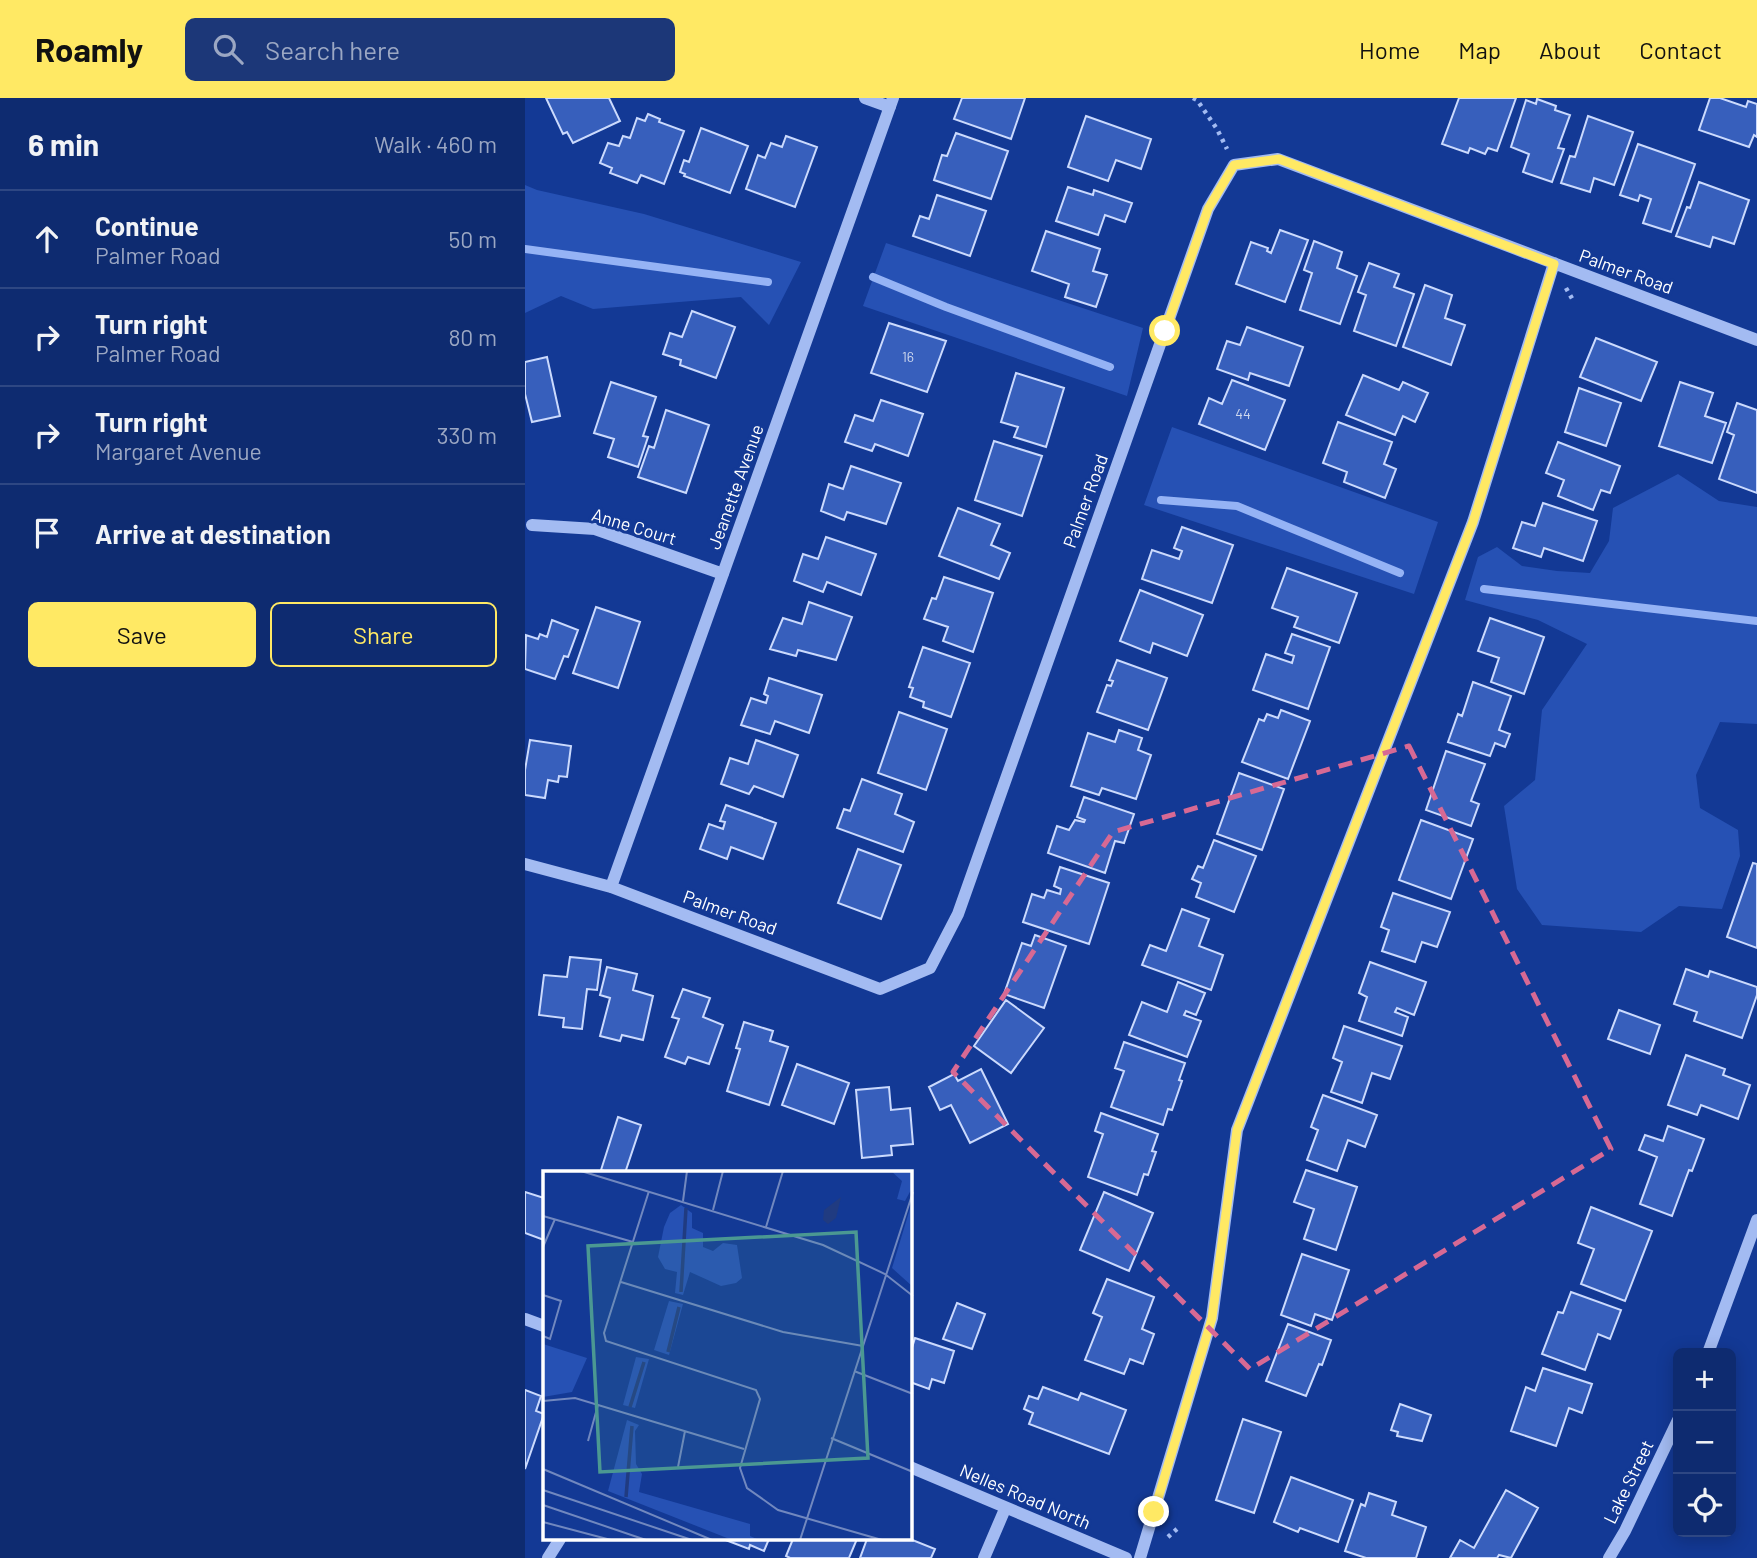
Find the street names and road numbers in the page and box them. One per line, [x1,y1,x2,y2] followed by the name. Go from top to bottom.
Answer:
[1576,244,1676,298] street label: Palmer Road
[702,421,768,552] street label: Jeanette Avenue
[1058,451,1112,551] street label: Palmer Road
[589,503,679,549] street label: Anne Court
[680,885,780,939] street label: Palmer Road
[1598,1436,1658,1527] street label: Lake Street
[957,1459,1094,1534] street label: Nelles Road North

